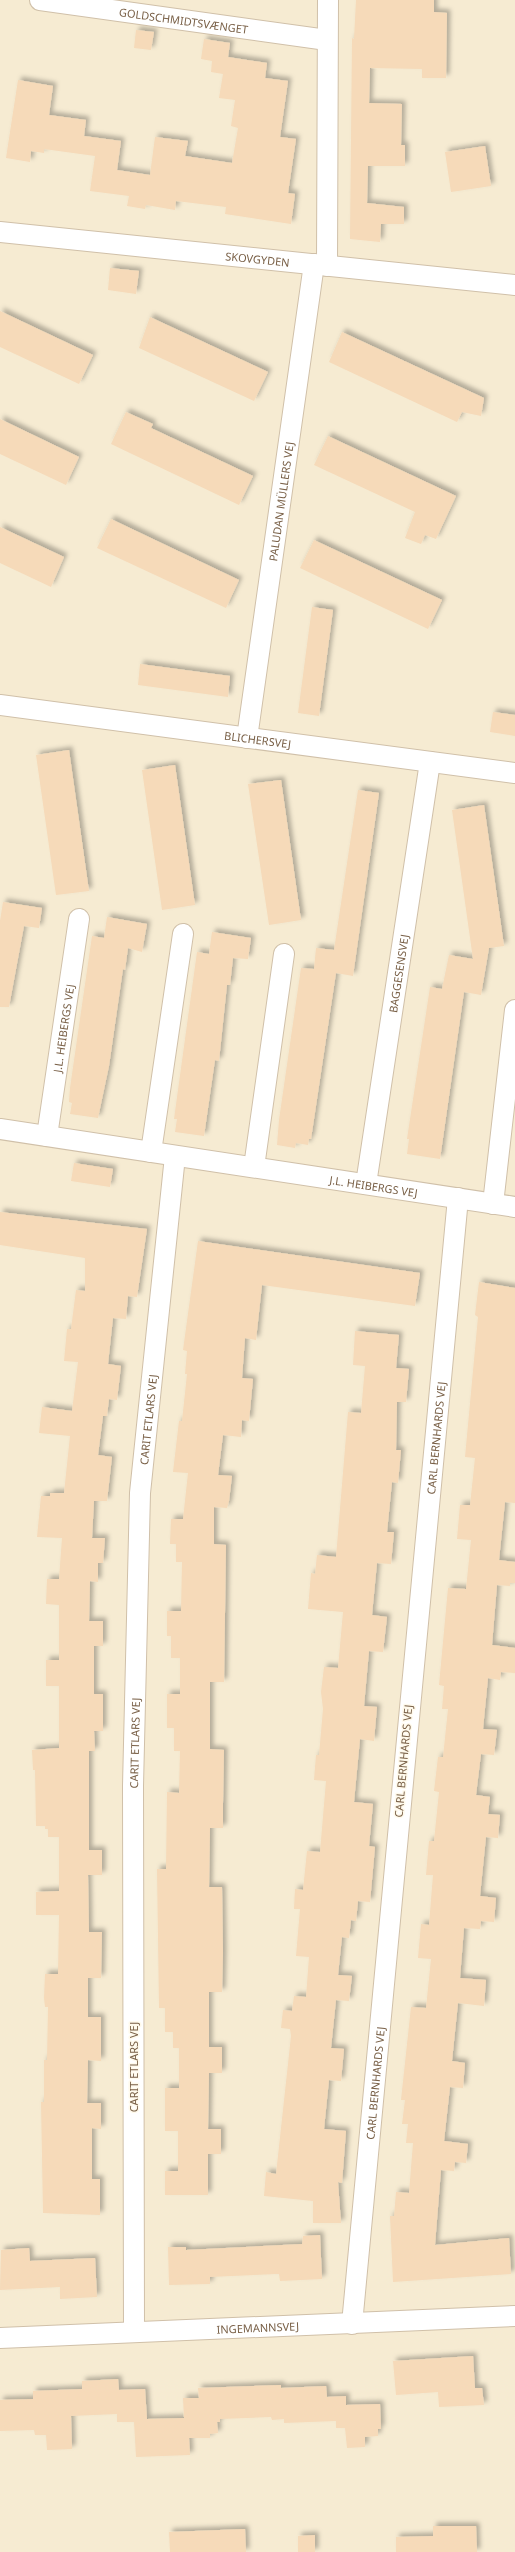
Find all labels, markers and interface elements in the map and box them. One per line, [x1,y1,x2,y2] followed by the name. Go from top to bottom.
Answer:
[118,4,249,36] street label: GOLDSCHMIDTSVÆNGET
[225,248,290,269] street label: SKOVGYDEN
[265,440,296,562] street label: PALUDAN MÜLLERS VEJ
[223,727,292,751] street label: BLICHERSVEJ
[385,933,411,1014] street label: BAGGESENSVEJ
[49,983,77,1074] street label: J.L. HEIBERGS VEJ
[328,1171,419,1200] street label: J.L. HEIBERGS VEJ
[135,1374,160,1465] street label: CARIT ETLARS VEJ
[423,1381,448,1495] street label: CARL BERNHARDS VEJ
[125,1697,143,1789] street label: CARIT ETLARS VEJ
[391,1704,415,1818] street label: CARL BERNHARDS VEJ
[126,2022,141,2112] street label: CARIT ETLARS VEJ
[362,2026,387,2140] street label: CARL BERNHARDS VEJ
[216,2318,299,2336] street label: INGEMANNSVEJ

